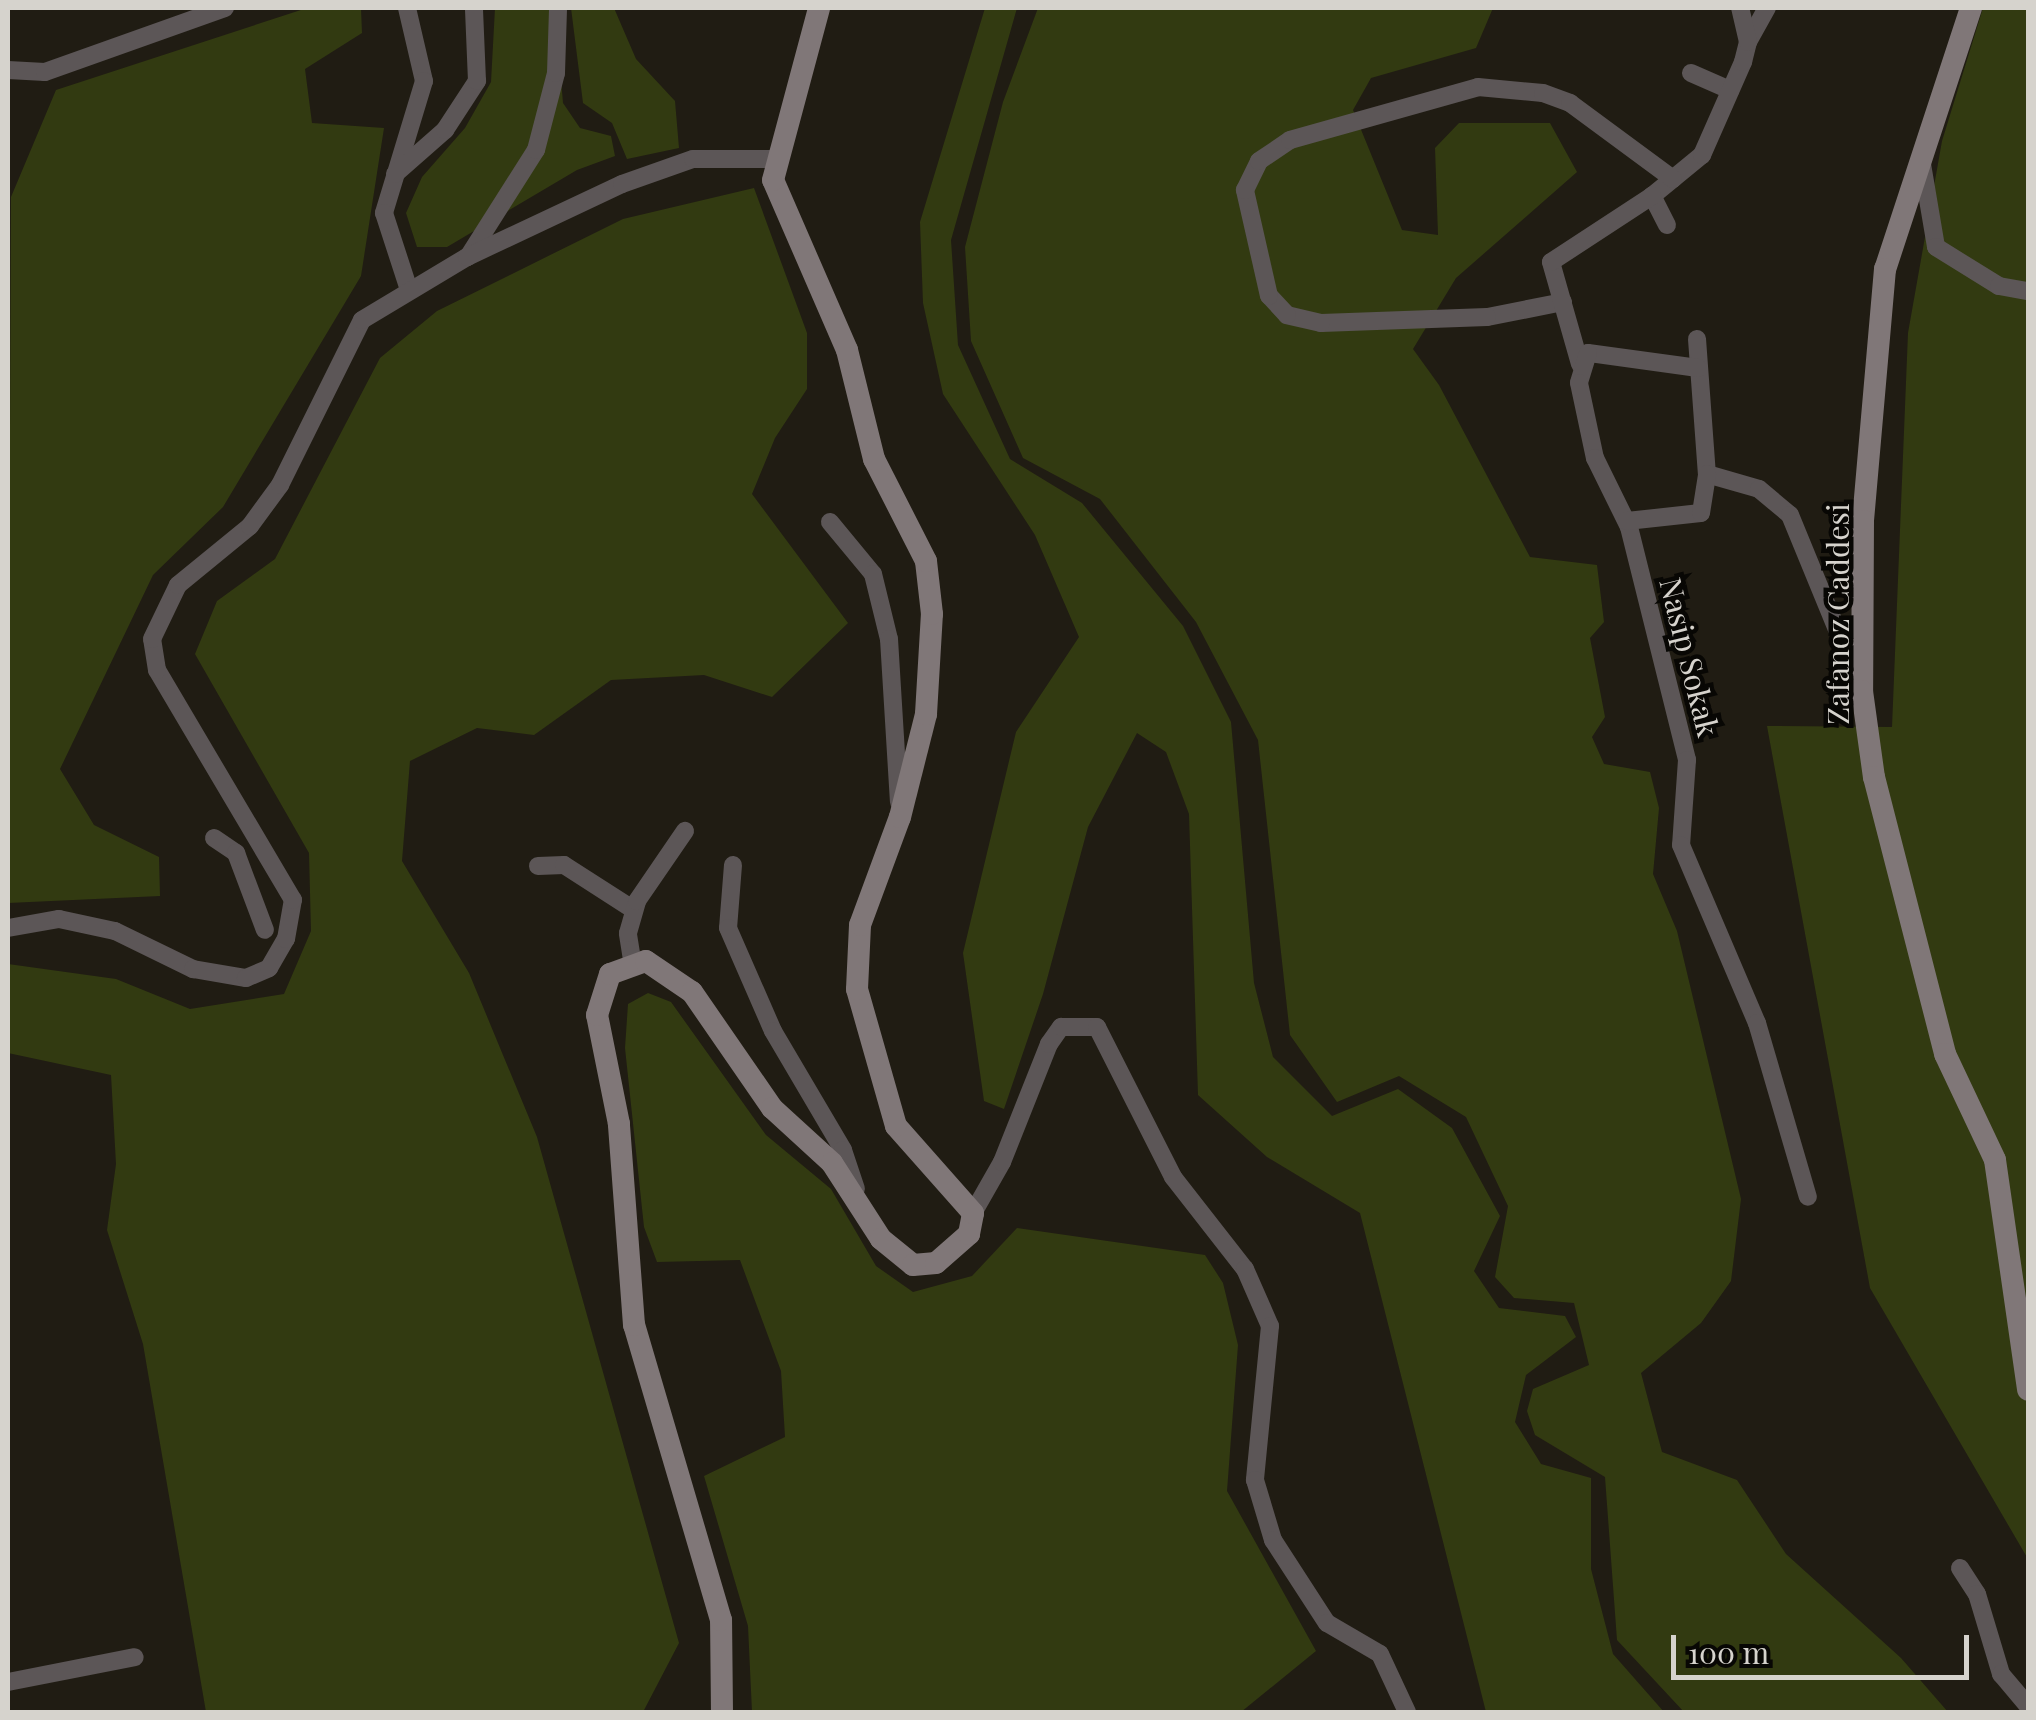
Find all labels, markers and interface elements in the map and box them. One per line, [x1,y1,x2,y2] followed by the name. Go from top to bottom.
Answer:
[1819,503,1855,725] street label: Zafanoz Caddesi
[1653,574,1727,740] street label: Nasip Sokak
[1676,1615,1974,1677] scale bar
[1688,1632,1769,1672] text: 100 m

